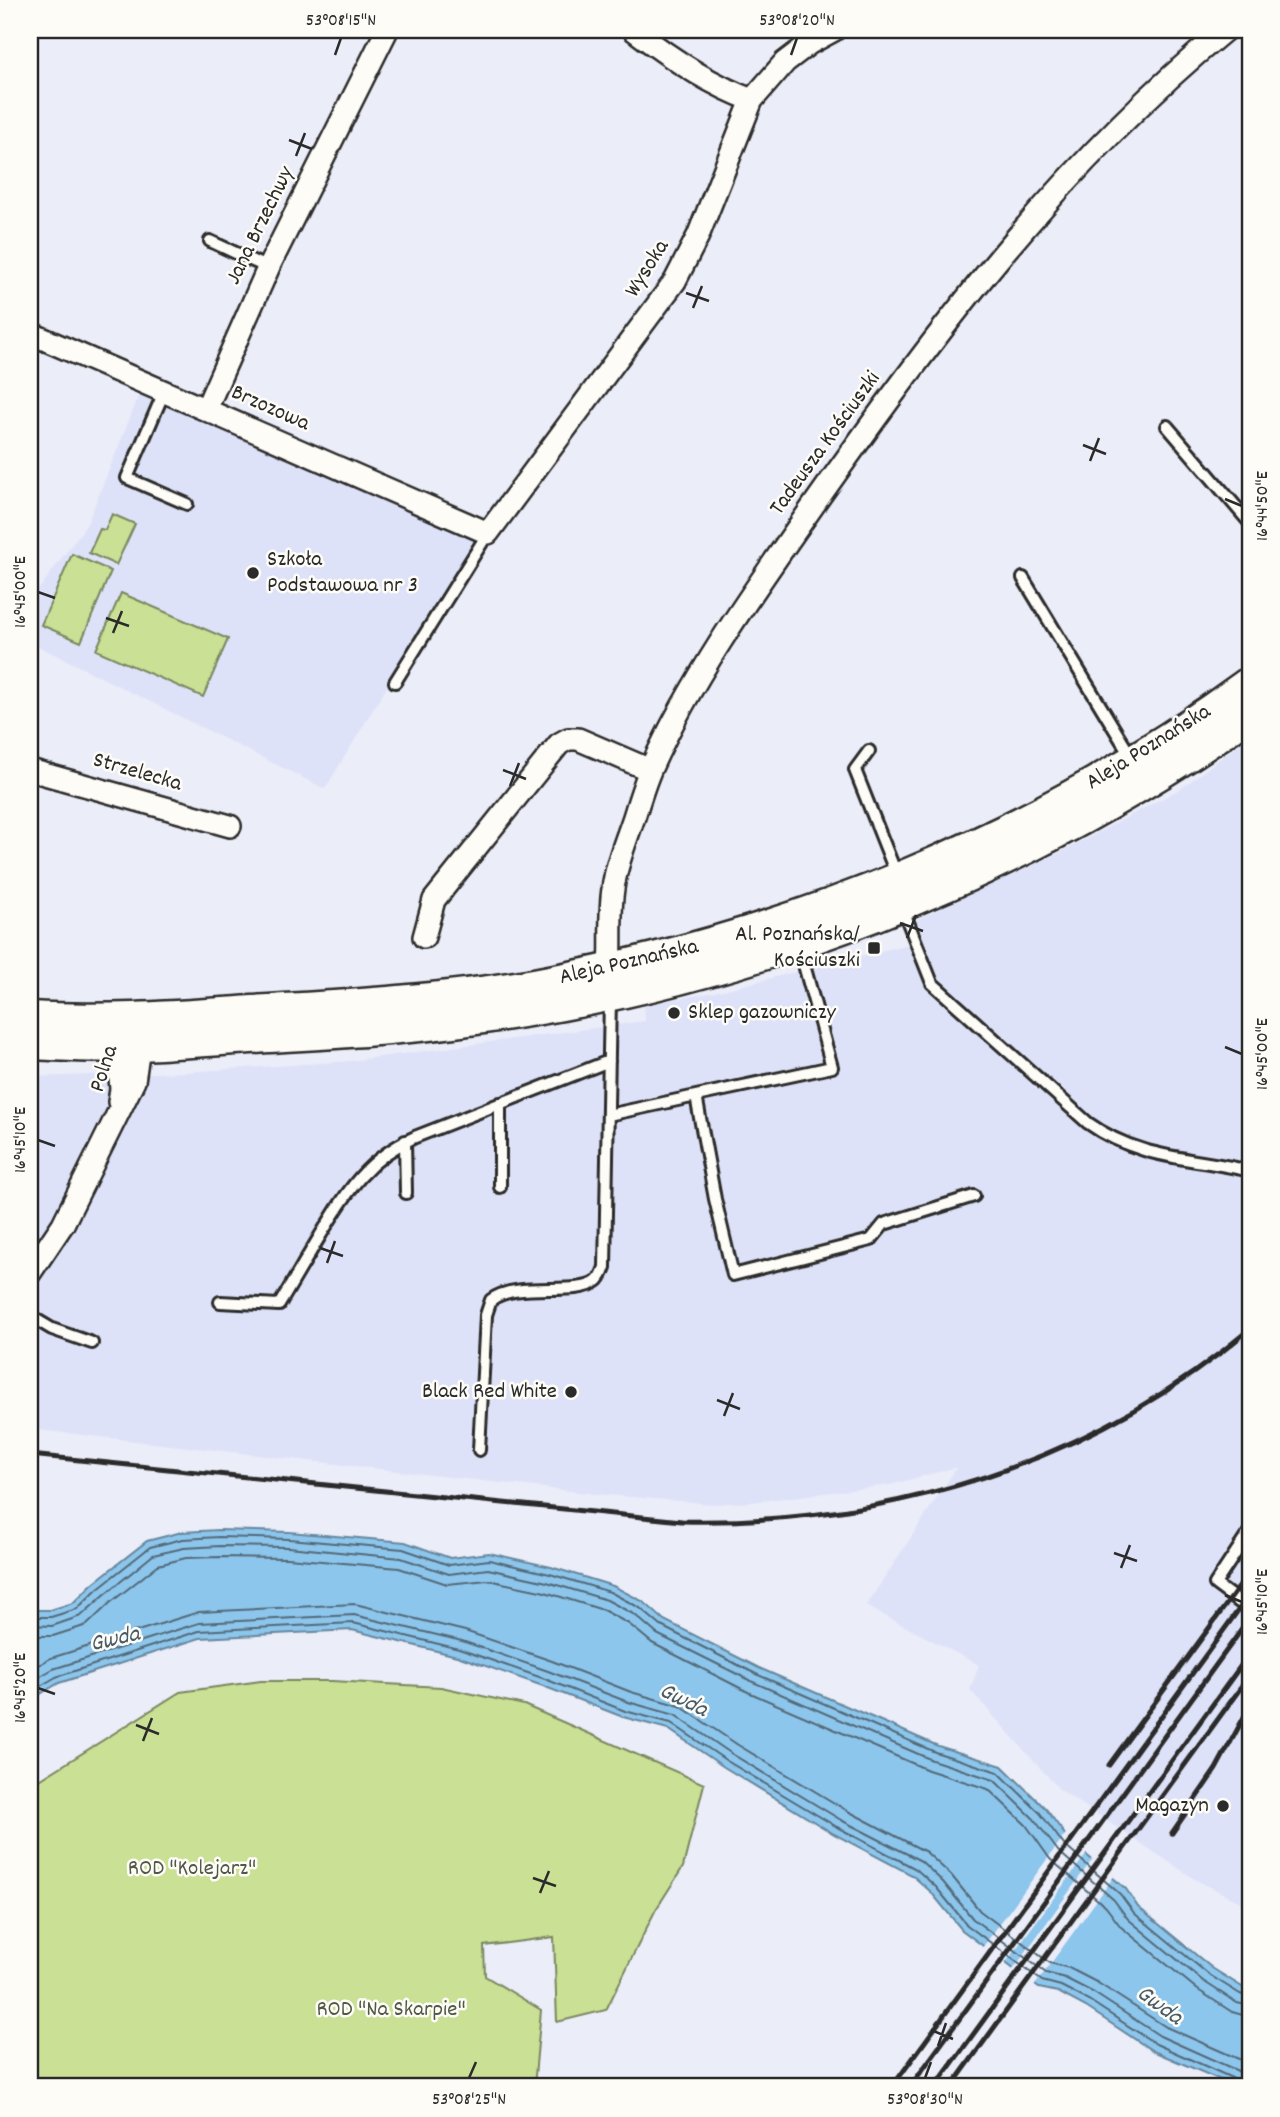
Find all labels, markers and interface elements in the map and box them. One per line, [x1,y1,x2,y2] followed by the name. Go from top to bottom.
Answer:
[306,9,376,34] text: 53°08'15"N
[759,9,835,34] text: 53°08'20"N
[218,161,304,291] street label: Jana Brzechwy
[617,233,679,304] street label: Wysoka
[762,365,890,523] street label: Tadeusza Kościuszki
[225,377,316,441] street label: Brzozowa
[1251,471,1276,541] text: 16°44'50"E
[267,544,418,603] place label: Szkoła Podstawowa nr 3
[9,556,34,628] text: 16°45'00"E
[245,565,261,581] marker: Szkoła Podstawowa nr 3
[1080,696,1219,800] street label: Aleja Poznańska
[89,745,186,802] street label: Strzelecka
[735,919,860,978] place label: Al. Poznańska/ Kościuszki
[556,931,703,995] street label: Aleja Poznańska
[866,940,882,956] marker: Al. Poznańska/ Kościuszki
[688,997,837,1030] place label: Sklep gazowniczy
[666,1005,682,1021] marker: Sklep gazowniczy
[1251,1018,1276,1090] text: 16°45'00"E
[82,1040,128,1097] street label: Polna
[9,1107,34,1173] text: 16°45'10"E
[422,1376,557,1409] place label: Black Red White
[563,1384,579,1400] marker: Black Red White
[1251,1569,1276,1635] text: 16°45'10"E
[87,1617,145,1662] water label: Gwda
[9,1653,34,1723] text: 16°45'20"E
[653,1675,715,1728] water label: Gwda
[1135,1790,1209,1823] place label: Magazyn
[1215,1798,1231,1814] marker: Magazyn
[128,1853,256,1886] park label: ROD "Kolejarz"
[1129,1978,1191,2035] water label: Gwda
[316,1994,466,2027] park label: ROD "Na Skarpie"
[432,2088,506,2113] text: 53°08'25"N
[887,2088,963,2113] text: 53°08'30"N

